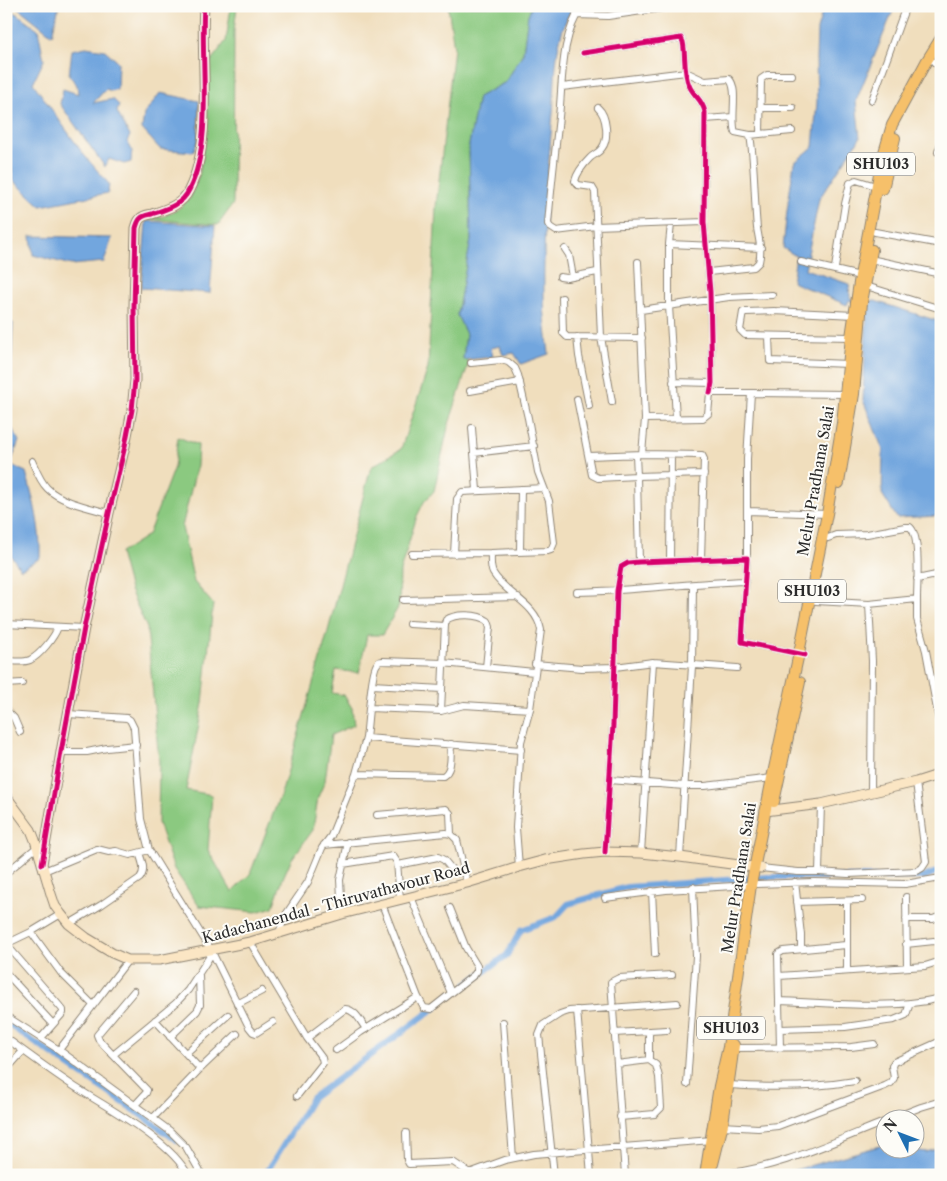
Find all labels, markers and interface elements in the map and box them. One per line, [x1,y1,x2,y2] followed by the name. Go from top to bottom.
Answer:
[847,152,915,175] road number: SHU103
[793,404,838,558] street label: Melur Pradhana Salai
[778,580,846,602] road number: SHU103
[717,801,760,955] street label: Melur Pradhana Salai
[200,858,472,947] street label: Kadachanendal - Thiruvathavour Road
[697,1016,765,1040] road number: SHU103
[874,1108,924,1158] north arrow
[880,1115,901,1136] text: N

